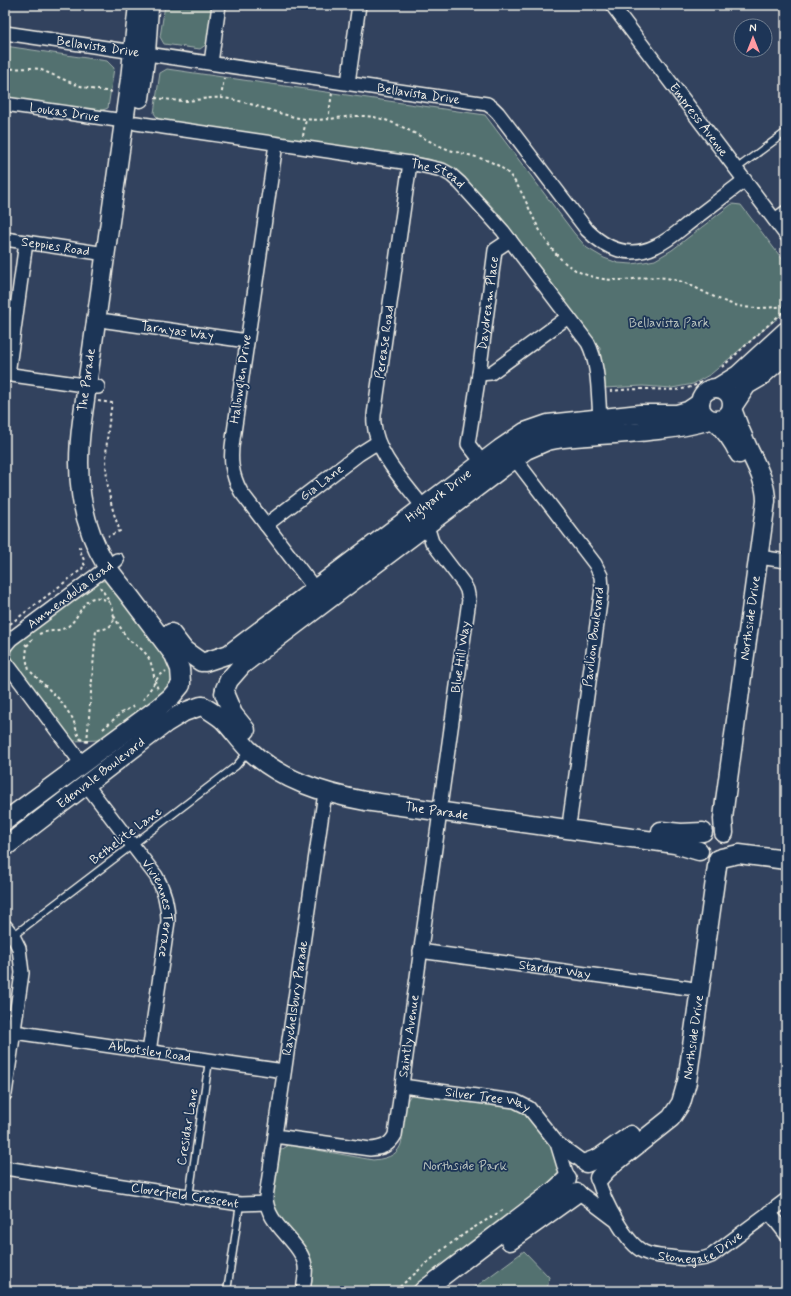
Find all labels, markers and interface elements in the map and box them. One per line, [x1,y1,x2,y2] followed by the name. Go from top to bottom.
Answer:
[733,18,773,58] north arrow
[749,22,757,36] text: N
[55,32,141,61] street label: Bellavista Drive
[376,79,461,108] street label: Bellavista Drive
[665,80,732,160] street label: Empress Avenue
[28,99,101,126] street label: Loukas Drive
[409,155,469,192] street label: The Stead
[20,233,91,260] street label: Seppies Road
[474,255,503,351] street label: Daydream Place
[371,304,399,380] street label: Perease Road
[629,315,710,332] park label: Bellavista Park
[140,317,215,345] street label: Tarnyas Way
[226,333,258,425] street label: Hallowglen Drive
[74,347,100,413] street label: The Parade
[296,460,347,505] street label: Gia Lane
[402,465,475,526] street label: Highpark Drive
[24,557,117,633] street label: Ammendolia Road
[736,574,764,661] street label: Northside Drive
[579,586,609,688] street label: Pavilion Boulevard
[448,620,475,694] street label: Blue Hill Way
[53,734,148,813] street label: Edenvale Boulevard
[404,798,470,824] street label: The Parade
[86,803,166,869] street label: Bethelite Lane
[138,856,177,959] street label: Viviennes Terrace
[278,939,312,1057] street label: Raychelsbury Parade
[518,956,592,983] street label: Stardust Way
[395,993,423,1079] street label: Saintly Avenue
[679,994,708,1081] street label: Northside Drive
[107,1037,192,1066] street label: Abbotsley Road
[444,1083,534,1116] street label: Silver Tree Way
[174,1087,203,1167] street label: Cresidar Lane
[423,1158,508,1175] park label: Northside Park
[130,1179,240,1212] street label: Cloverfield Crescent
[657,1227,746,1268] street label: Stonegate Drive

